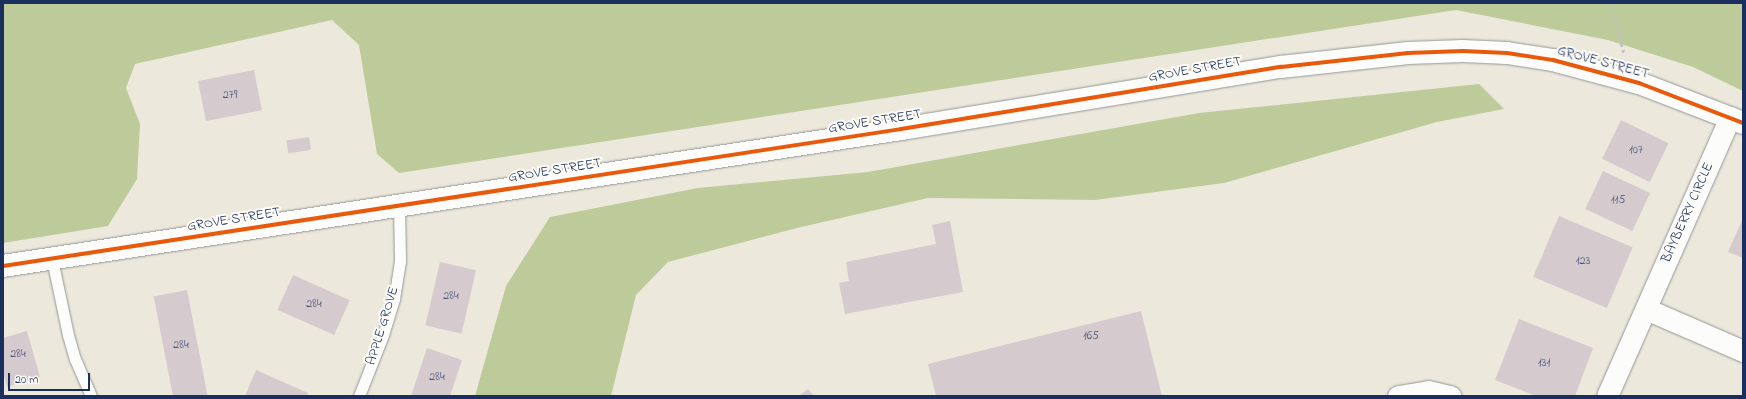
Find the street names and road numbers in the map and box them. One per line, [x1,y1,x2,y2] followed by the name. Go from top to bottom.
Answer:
[1555,43,1651,83] street label: GROVE STREET
[1147,54,1243,86] street label: GROVE STREET
[827,106,923,138] street label: GROVE STREET
[507,155,603,187] street label: GROVE STREET
[1658,160,1718,266] street label: BAYBERRY CIRCLE
[186,204,282,236] street label: GROVE STREET
[363,285,403,367] street label: APPLE GROVE

